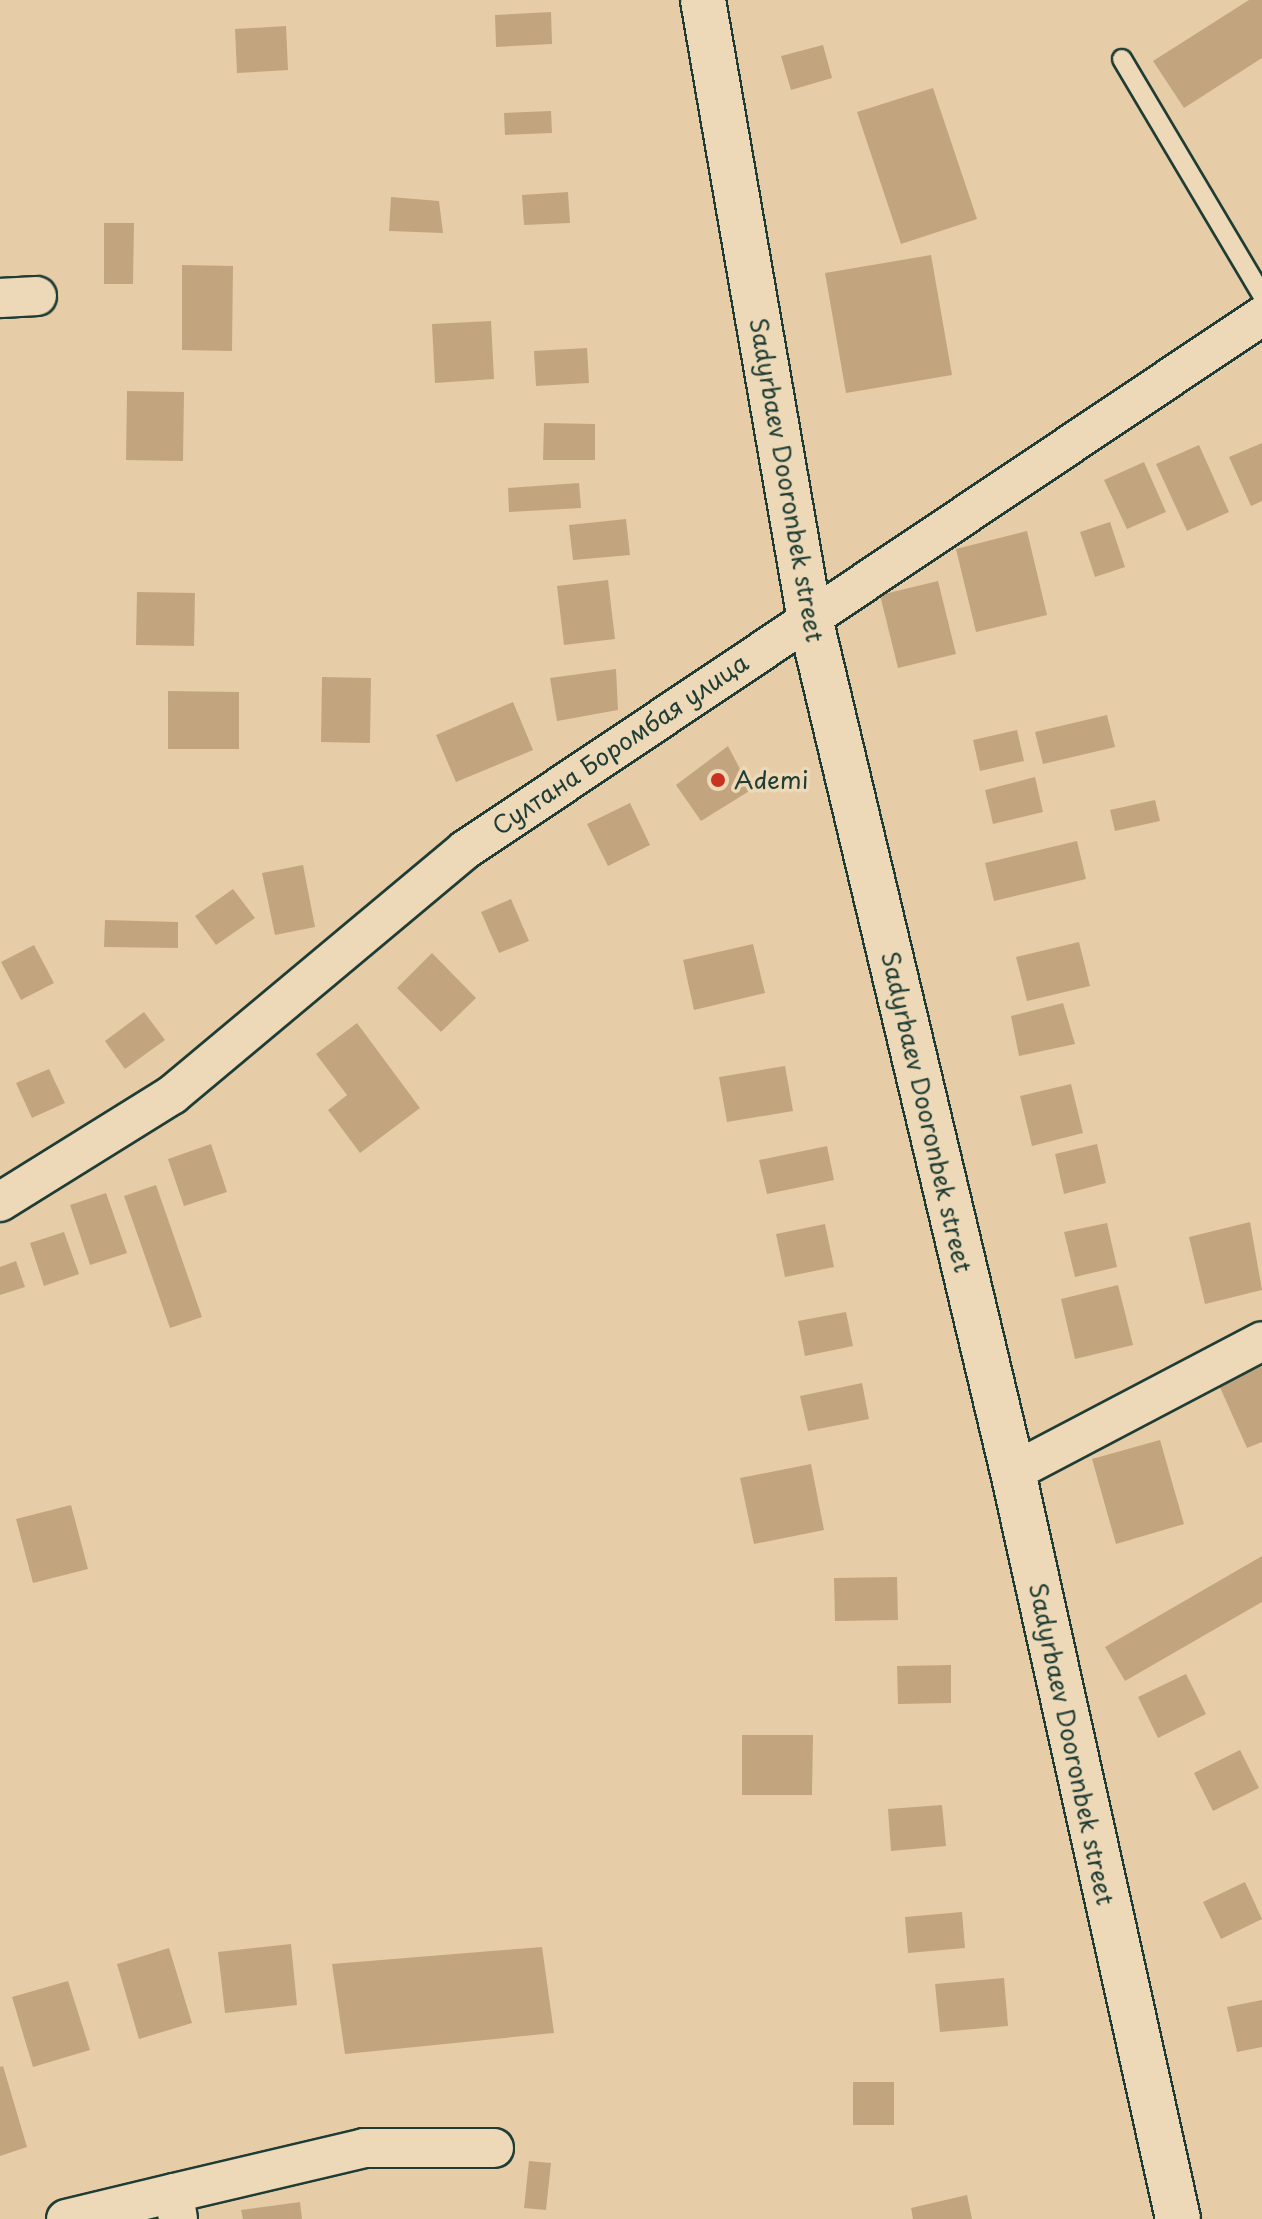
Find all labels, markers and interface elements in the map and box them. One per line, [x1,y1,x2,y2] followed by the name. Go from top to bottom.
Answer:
[744,314,830,646] street label: Sadyrbaev Dooronbek street
[486,647,754,841] street label: Султана Боромбая улица
[734,766,808,794] place label: Ademi
[709,771,727,789] marker: Ademi
[876,947,978,1277] street label: Sadyrbaev Dooronbek street
[1023,1579,1121,1909] street label: Sadyrbaev Dooronbek street

